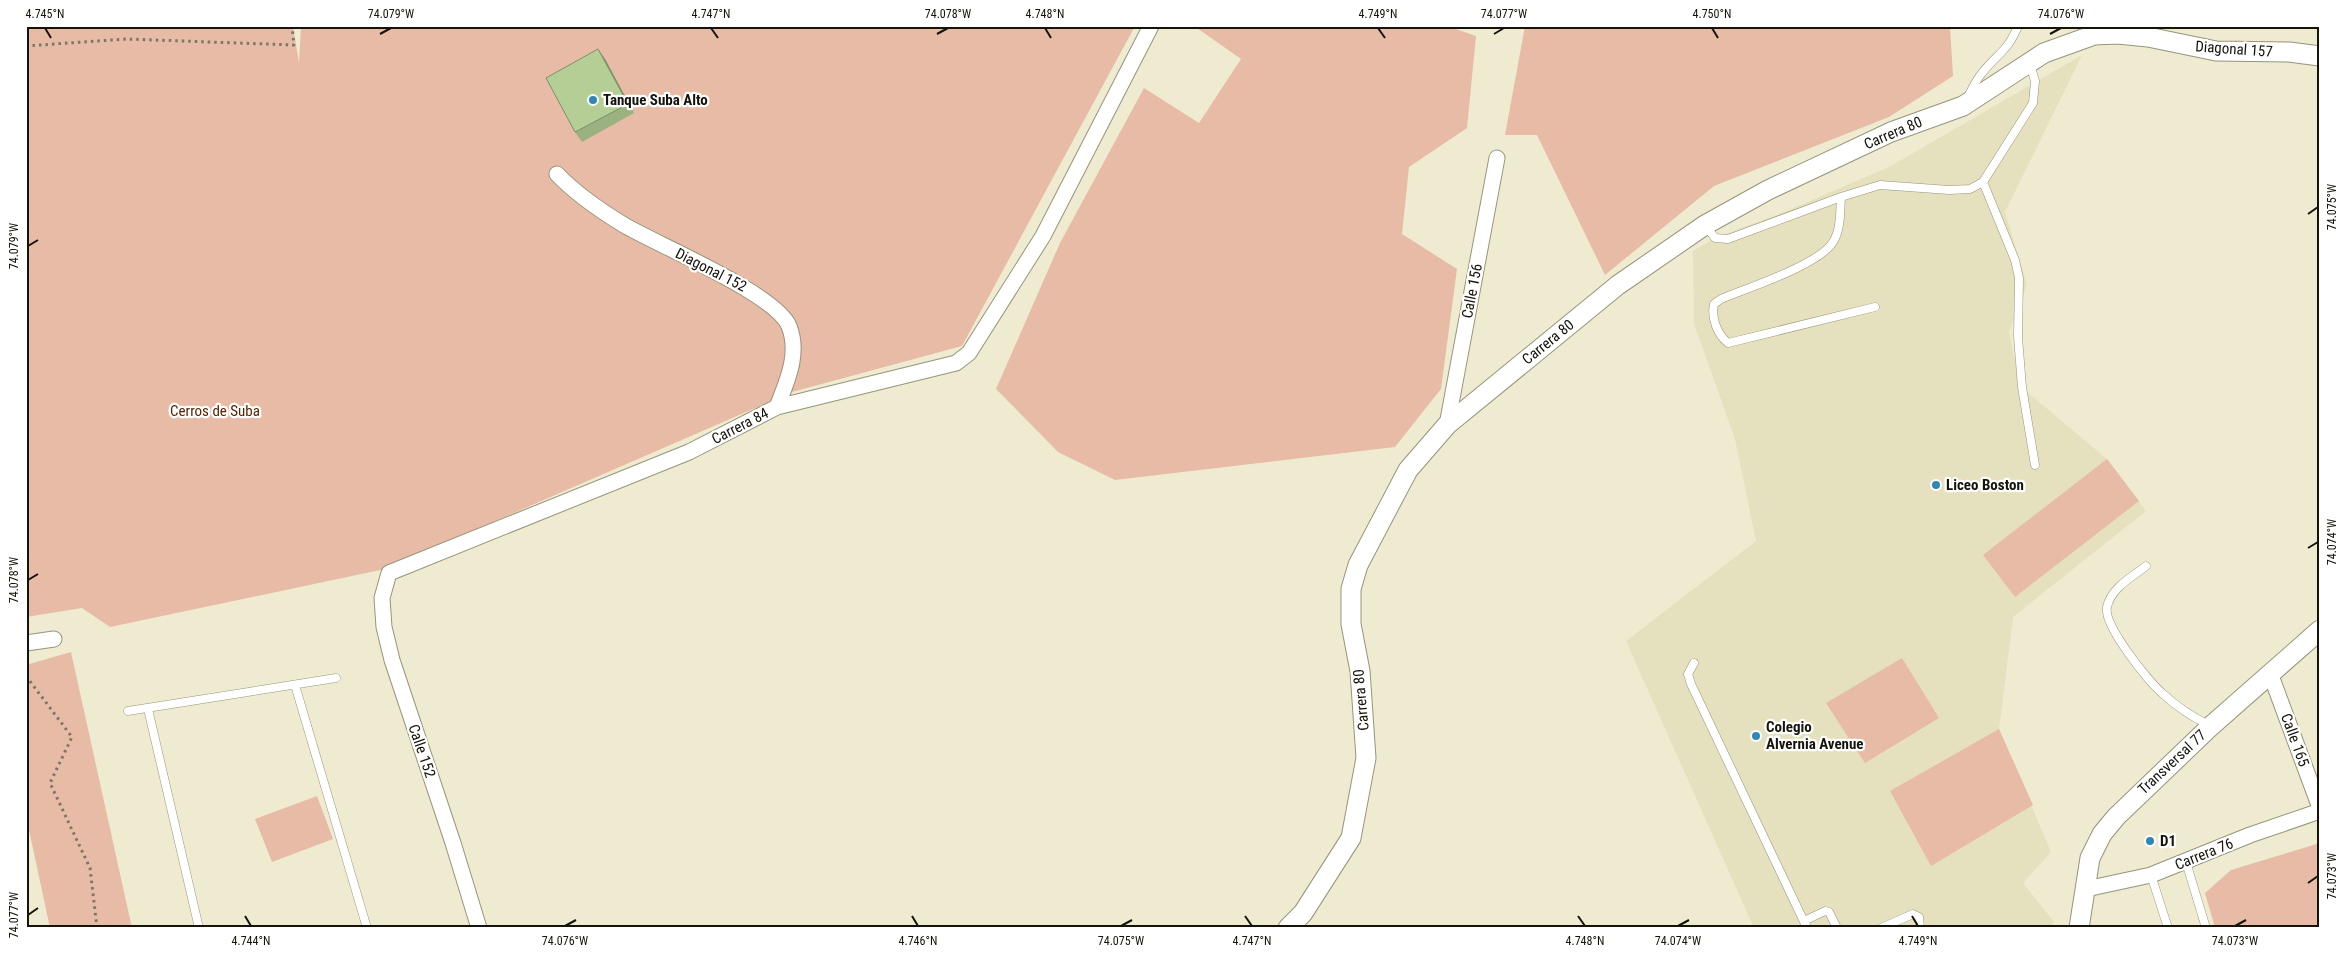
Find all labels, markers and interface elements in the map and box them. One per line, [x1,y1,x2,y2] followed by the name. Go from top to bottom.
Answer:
[26,7,64,21] text: 4.745°N
[368,7,414,21] text: 74.079°W
[692,7,730,21] text: 4.747°N
[925,7,971,21] text: 74.078°W
[1026,7,1064,21] text: 4.748°N
[1359,7,1397,21] text: 4.749°N
[1481,7,1527,21] text: 74.077°W
[1693,7,1731,21] text: 4.750°N
[2038,7,2084,21] text: 74.076°W
[2195,37,2273,61] street label: Diagonal 157
[603,91,708,109] place label: Tanque Suba Alto
[587,94,599,106] marker: Tanque Suba Alto
[1861,113,1925,153] street label: Carrera 80
[2325,184,2339,230] text: 74.075°W
[7,223,21,269] text: 74.079°W
[672,244,750,296] street label: Diagonal 152
[1458,262,1486,320] street label: Calle 156
[1518,316,1578,368] street label: Carrera 80
[170,402,260,420] park label: Cerros de Suba
[709,404,771,448] street label: Carrera 84
[1946,476,2024,494] place label: Liceo Boston
[1930,479,1942,491] marker: Liceo Boston
[2325,519,2339,565] text: 74.074°W
[7,557,21,603] text: 74.078°W
[1349,669,1373,731] street label: Carrera 80
[2277,711,2313,769] street label: Calle 165
[1766,718,1864,753] place label: Colegio Alvernia Avenue
[404,722,440,780] street label: Calle 152
[2134,726,2210,798] street label: Transversal 77
[1750,730,1762,742] marker: Colegio Alvernia Avenue
[2160,832,2176,850] place label: D1
[2172,834,2236,874] street label: Carrera 76
[2144,835,2156,847] marker: D1
[2325,853,2339,899] text: 74.073°W
[7,892,21,938] text: 74.077°W
[232,934,270,948] text: 4.744°N
[542,934,588,948] text: 74.076°W
[899,934,937,948] text: 4.746°N
[1098,934,1144,948] text: 74.075°W
[1233,934,1271,948] text: 4.747°N
[1566,934,1604,948] text: 4.748°N
[1655,934,1701,948] text: 74.074°W
[1899,934,1937,948] text: 4.749°N
[2212,934,2258,948] text: 74.073°W

